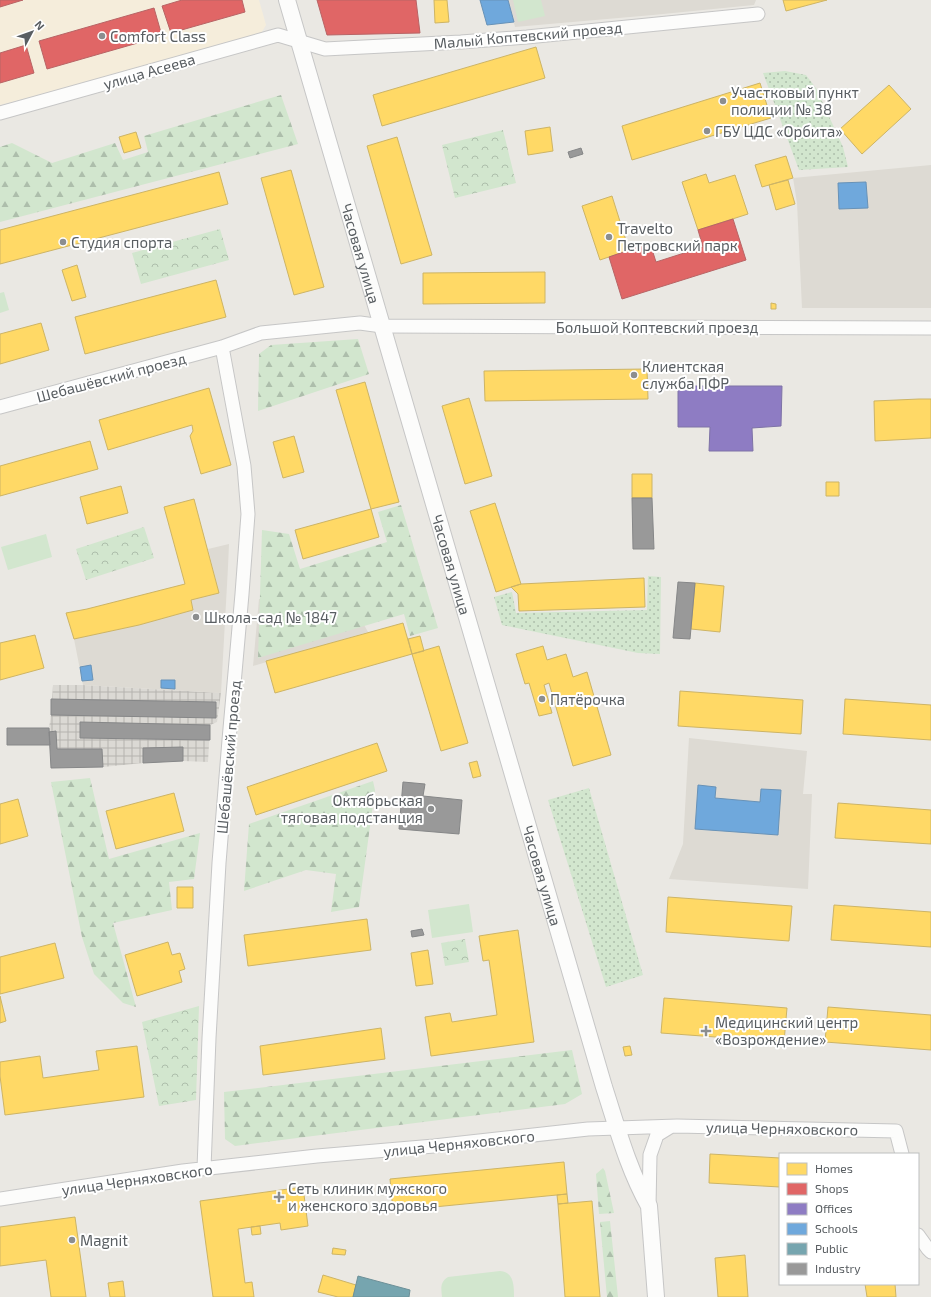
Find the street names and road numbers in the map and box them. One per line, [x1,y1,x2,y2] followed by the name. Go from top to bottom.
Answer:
[433,18,623,52] street label: Малый Коптевский проезд
[101,49,197,94] street label: улица Асеева
[338,201,384,306] street label: Часовая улица
[556,318,759,336] street label: Большой Коптевский проезд
[34,348,188,406] street label: Шебашёвский проезд
[428,512,475,617] street label: Часовая улица
[212,679,244,834] street label: Шебашёвский проезд
[519,823,565,928] street label: Часовая улица
[706,1118,858,1139] street label: улица Черняховского
[382,1126,536,1161] street label: улица Черняховского
[60,1159,214,1199] street label: улица Черняховского

